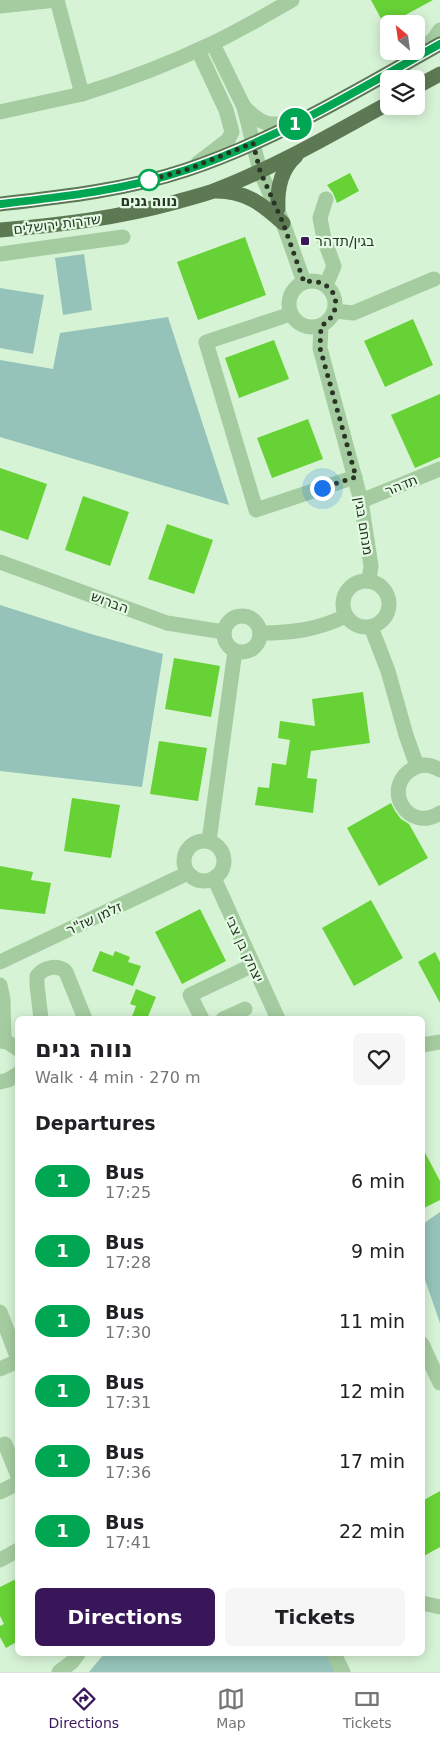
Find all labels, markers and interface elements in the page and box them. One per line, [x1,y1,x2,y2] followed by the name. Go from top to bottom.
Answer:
[380,15,425,60] north arrow
[380,15,425,115] map controls
[380,70,425,115] button: layers
[279,108,311,140] line badge: 1
[289,113,301,134] text: 1
[138,169,160,191] marker: נווה גנים
[121,193,177,209] place label: נווה גנים
[12,211,102,237] street label: שדרות ירושלים
[315,233,374,249] place label: בגין/תדהר
[299,235,311,247] marker: בגין/תדהר
[382,471,420,499] street label: תדהר
[310,476,335,501] your location
[351,496,377,556] street label: מנחם בגין
[89,588,131,616] street label: הברוש
[64,898,125,938] street label: זלמן שז"ר
[223,914,267,984] street label: יצחק בן צבי
[353,1033,405,1085] button: heart
[35,1035,133,1063] text: נווה גנים
[35,1068,200,1087] text: Walk · 4 min · 270 m
[35,1112,156,1134] text: Departures
[105,1161,144,1183] text: Bus
[56,1170,69,1191] text: 1
[351,1170,405,1192] text: 6 min
[105,1183,151,1202] text: 17:25
[105,1231,144,1253] text: Bus
[56,1240,69,1261] text: 1
[351,1240,405,1262] text: 9 min
[105,1253,151,1272] text: 17:28
[105,1301,144,1323] text: Bus
[56,1310,69,1331] text: 1
[339,1310,405,1332] text: 11 min
[105,1323,151,1342] text: 17:30
[105,1371,144,1393] text: Bus
[56,1380,69,1401] text: 1
[339,1380,405,1402] text: 12 min
[105,1393,151,1412] text: 17:31
[105,1441,144,1463] text: Bus
[56,1450,69,1471] text: 1
[339,1450,405,1472] text: 17 min
[105,1463,151,1482] text: 17:36
[105,1511,144,1533] text: Bus
[56,1520,69,1541] text: 1
[339,1520,405,1542] text: 22 min
[105,1533,151,1552] text: 17:41
[35,1588,215,1646] button: Directions
[225,1588,405,1646] button: Tickets
[49,1685,119,1731] tab: Directions
[216,1685,246,1731] tab: Map
[343,1685,391,1731] tab: Tickets

